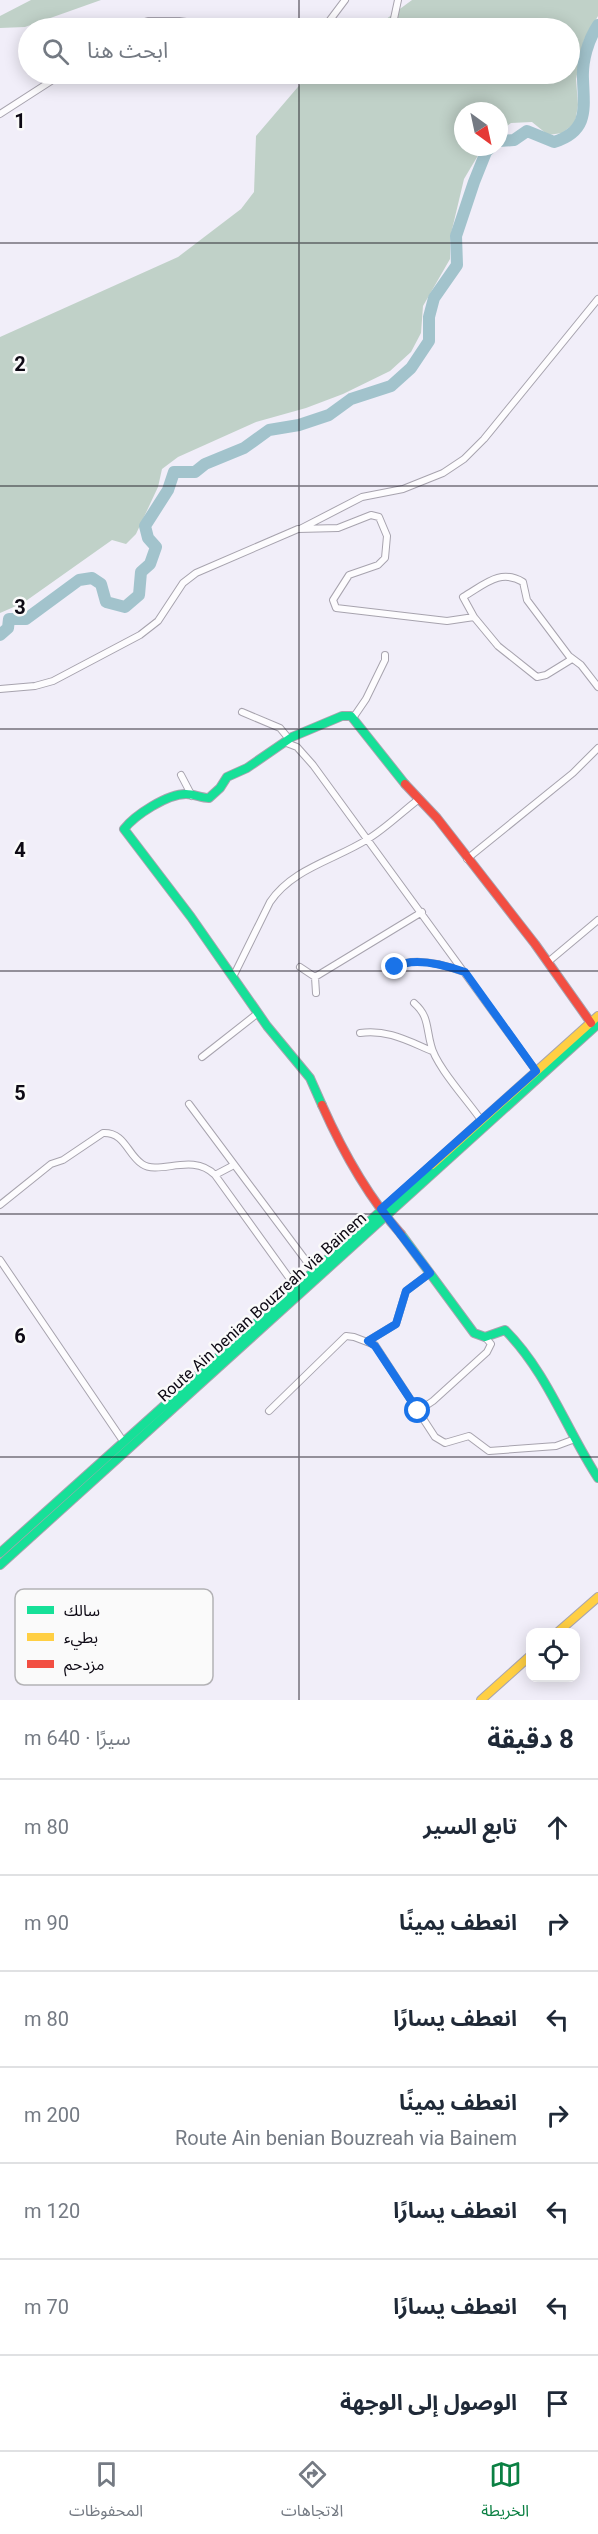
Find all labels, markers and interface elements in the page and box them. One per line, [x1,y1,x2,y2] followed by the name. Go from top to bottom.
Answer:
[18,18,580,84] search box
[39,35,72,68] icon: search
[87,38,168,63] text: ابحث هنا
[454,102,508,156] north arrow
[14,109,26,133] text: 1
[14,352,26,376] text: 2
[14,595,26,619] text: 3
[14,838,26,862] text: 4
[381,953,407,979] route end
[14,1081,26,1105] text: 5
[154,1208,370,1406] street label: Route Ain benian Bouzreah via Bainem
[14,1324,26,1348] text: 6
[404,1397,430,1423] route start
[15,1589,213,1685] legend
[64,1601,100,1620] text: سالك
[64,1628,98,1650] text: بطيء
[526,1628,580,1682] map controls
[526,1628,580,1682] button: locate
[64,1655,104,1677] text: مزدحم
[487,1724,574,1754] text: 8 دقيقة
[24,1726,131,1750] text: سيرًا · 640 m
[541,1811,574,1844] icon: ahead
[423,1814,517,1839] text: تابع السير
[24,1815,69,1839] text: 80 m
[541,1907,574,1940] icon: right
[399,1910,517,1935] text: انعطف يمينًا
[24,1911,69,1935] text: 90 m
[541,2003,574,2036] icon: left
[393,2006,517,2031] text: انعطف يسارًا
[24,2007,69,2031] text: 80 m
[399,2090,517,2115] text: انعطف يمينًا
[541,2099,574,2132] icon: right
[24,2103,80,2127] text: 200 m
[175,2126,517,2150] text: Route Ain benian Bouzreah via Bainem
[541,2195,574,2228] icon: left
[393,2198,517,2223] text: انعطف يسارًا
[24,2199,80,2223] text: 120 m
[541,2291,574,2324] icon: left
[393,2294,517,2319] text: انعطف يسارًا
[24,2295,69,2319] text: 70 m
[541,2387,574,2420] icon: arrive
[340,2390,517,2415] text: الوصول إلى الوجهة
[69,2458,143,2528] tab: المحفوظات
[281,2458,343,2528] tab: الاتجاهات
[481,2458,529,2528] tab: الخريطة

